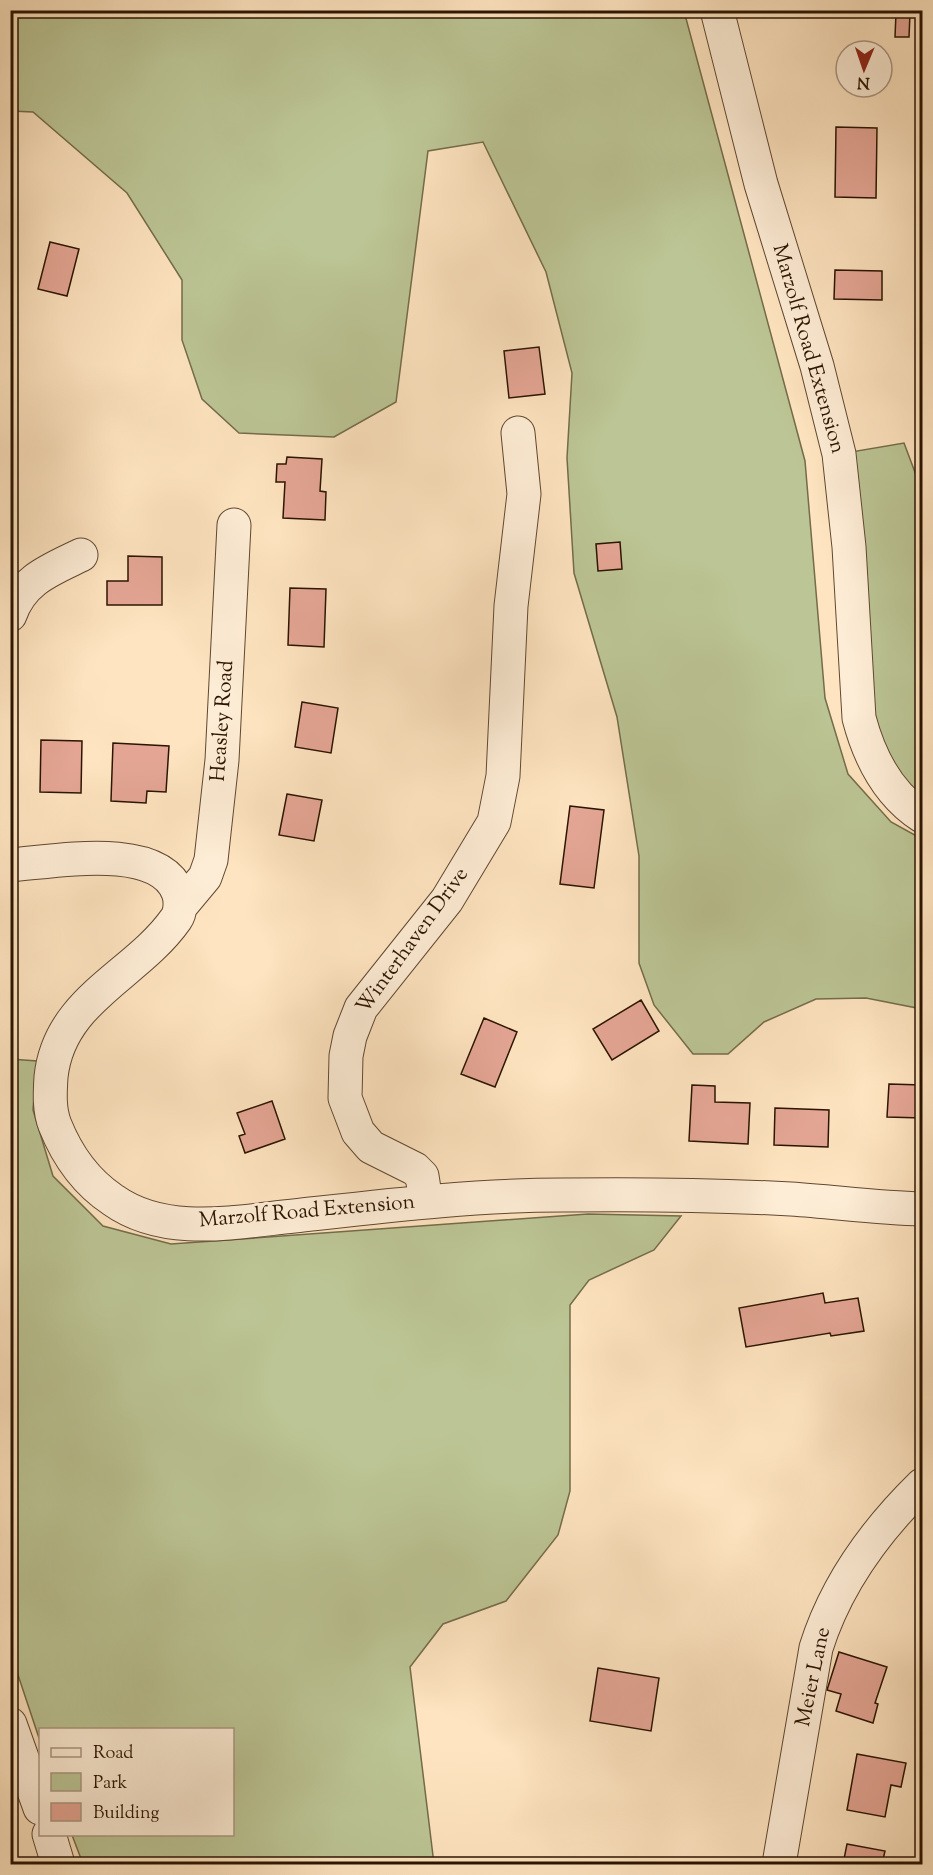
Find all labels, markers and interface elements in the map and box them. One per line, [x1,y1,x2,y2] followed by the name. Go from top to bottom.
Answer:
[834,39,894,99] north arrow
[857,70,870,93] text: N
[764,241,852,457] street label: Marzolf Road Extension
[204,659,242,783] street label: Heasley Road
[350,862,476,1020] street label: Winterhaven Drive
[198,1188,416,1236] street label: Marzolf Road Extension
[789,1624,839,1730] street label: Meier Lane
[39,1728,234,1836] legend
[93,1741,133,1767] text: Road
[93,1771,128,1797] text: Park
[93,1801,159,1827] text: Building

